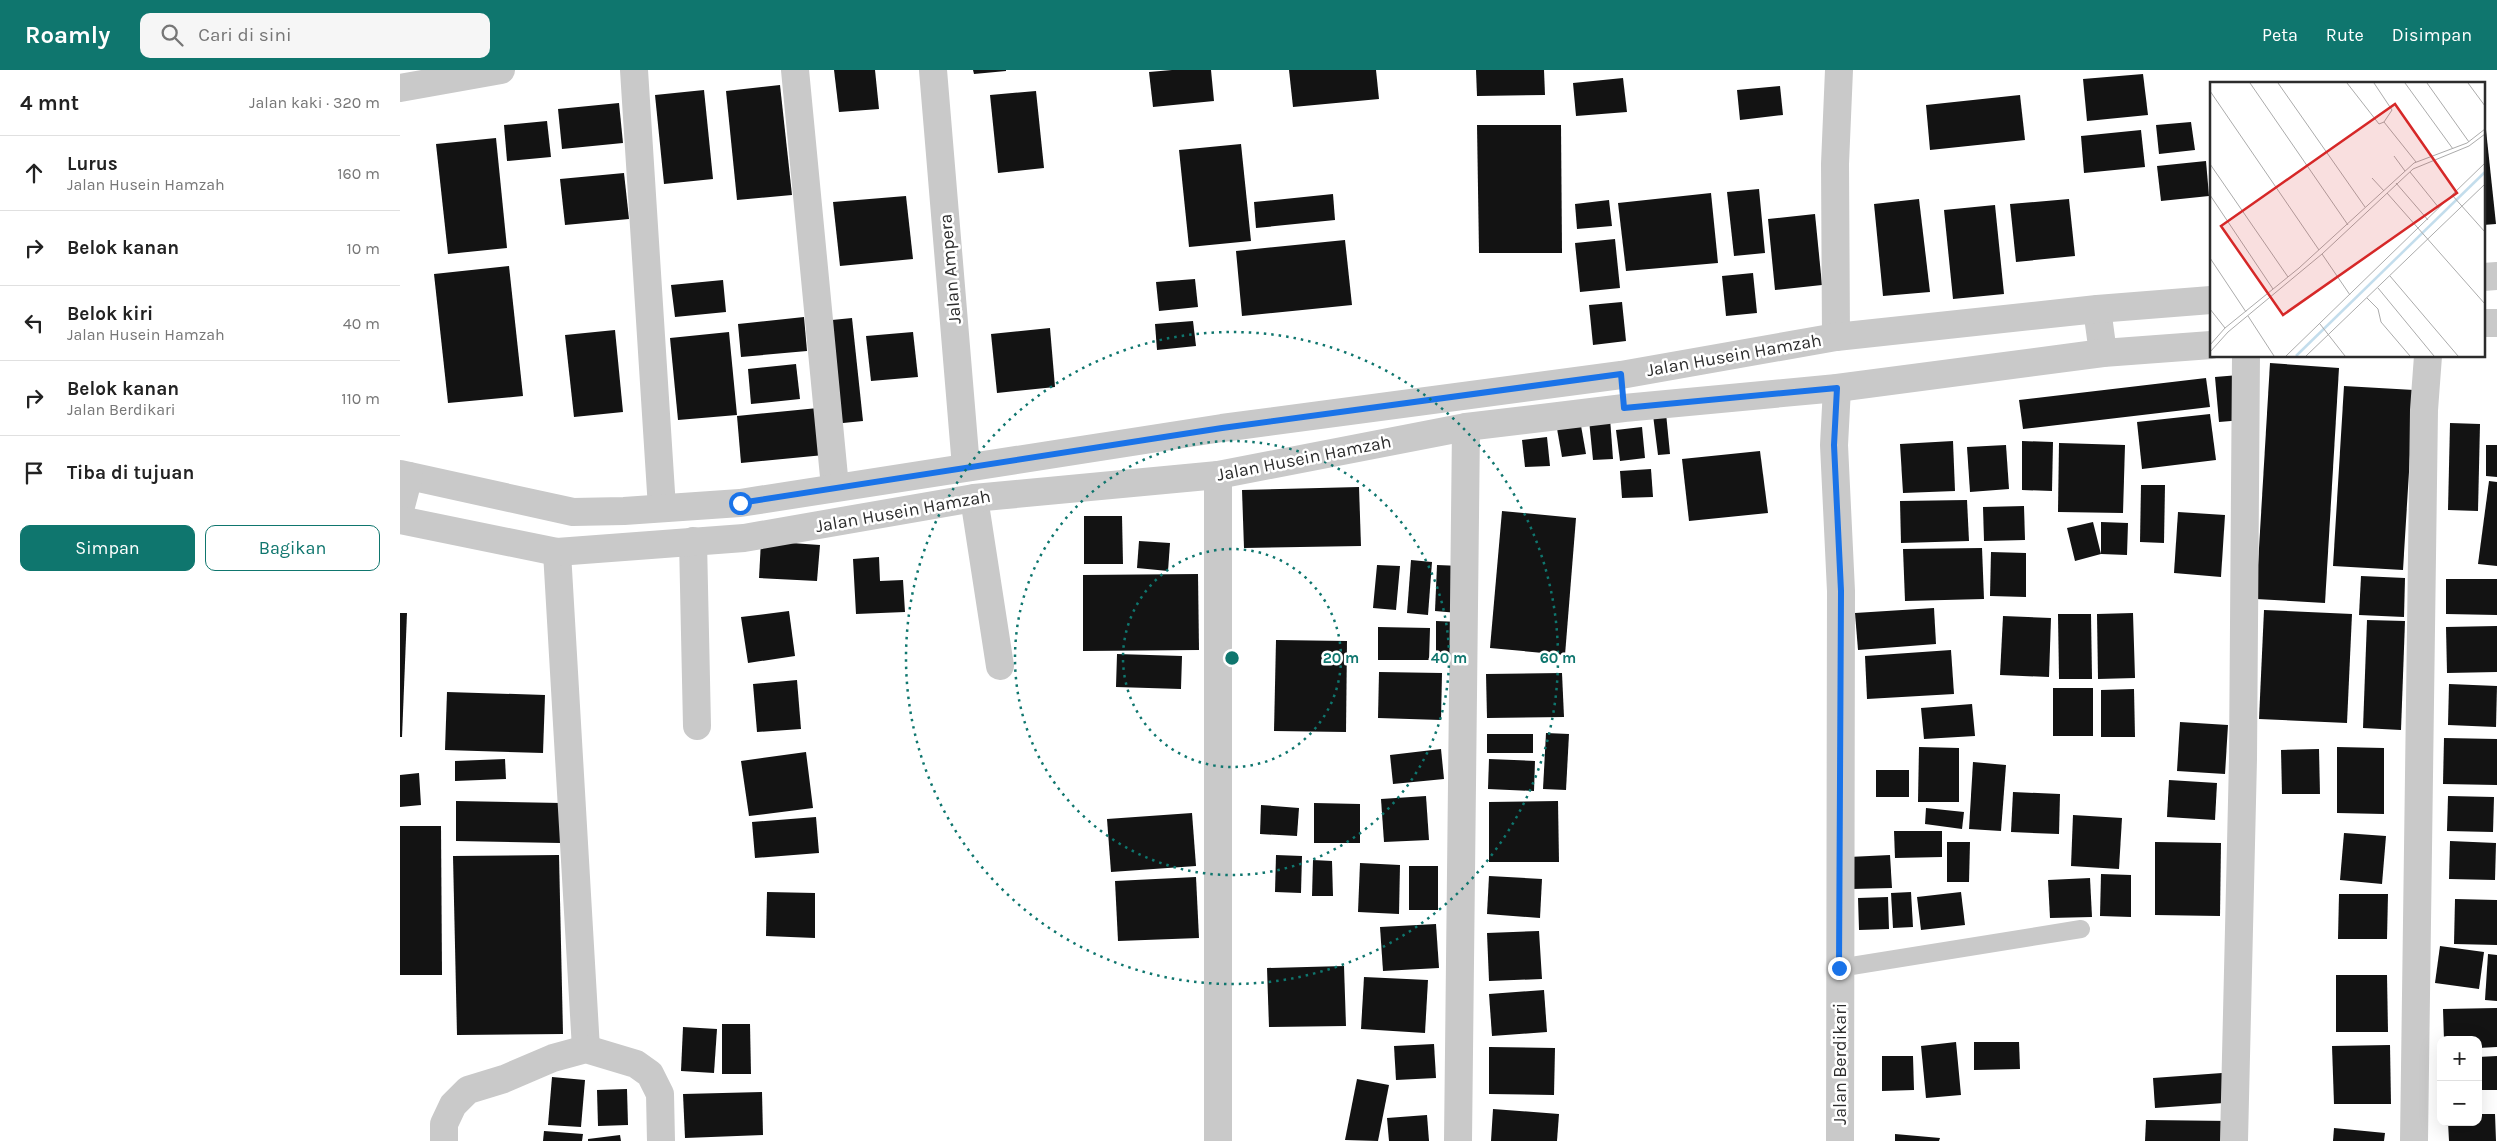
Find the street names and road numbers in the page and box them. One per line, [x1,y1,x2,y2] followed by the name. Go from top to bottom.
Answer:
[934,213,966,325] street label: Jalan Ampera
[1645,329,1823,381] street label: Jalan Husein Hamzah
[1215,430,1393,486] street label: Jalan Husein Hamzah
[814,485,992,537] street label: Jalan Husein Hamzah
[1829,1003,1851,1125] street label: Jalan Berdikari

